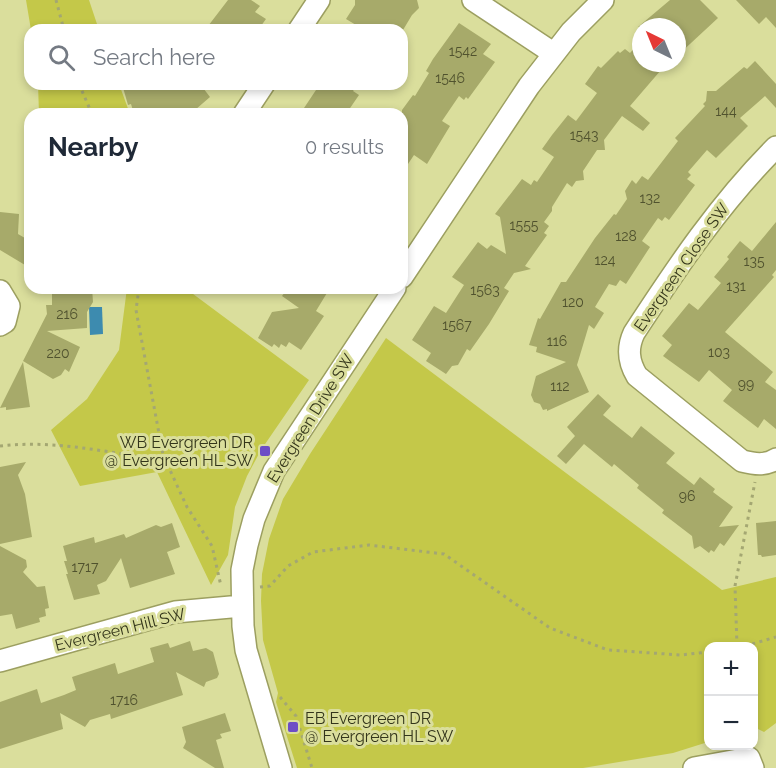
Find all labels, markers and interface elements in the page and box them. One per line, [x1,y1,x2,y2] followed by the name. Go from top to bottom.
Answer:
[632,18,686,72] north arrow
[24,24,408,90] search box
[45,41,78,74] icon: search
[449,43,477,59] house number: 1542
[93,44,215,70] text: Search here
[435,70,465,86] house number: 1546
[715,103,737,119] house number: 144
[570,127,598,143] house number: 1543
[48,132,138,162] text: Nearby
[305,135,384,159] text: 0 results
[640,190,660,206] house number: 132
[630,199,733,335] street label: Evergreen Close SW
[510,217,539,233] house number: 1555
[615,228,637,244] house number: 128
[595,252,616,268] house number: 124
[743,253,765,269] house number: 135
[726,278,746,294] house number: 131
[470,282,500,298] house number: 1563
[562,294,584,310] house number: 120
[56,306,78,322] house number: 216
[442,317,472,333] house number: 1567
[547,333,567,349] house number: 116
[708,344,730,360] house number: 103
[46,345,70,361] house number: 220
[263,350,358,486] street label: Evergreen Drive SW
[738,376,754,392] house number: 99
[550,378,570,394] house number: 112
[105,433,253,470] place label: WB Evergreen DR @ Evergreen HL SW
[258,444,272,458] marker: WB Evergreen DR @ Evergreen HL SW
[679,488,695,504] house number: 96
[72,559,99,575] house number: 1717
[53,604,188,655] street label: Evergreen Hill SW
[704,642,758,750] map controls
[704,642,758,696] button: +
[110,692,138,708] house number: 1716
[704,696,758,750] button: −
[305,709,454,746] place label: EB Evergreen DR @ Evergreen HL SW
[286,720,300,734] marker: EB Evergreen DR @ Evergreen HL SW

